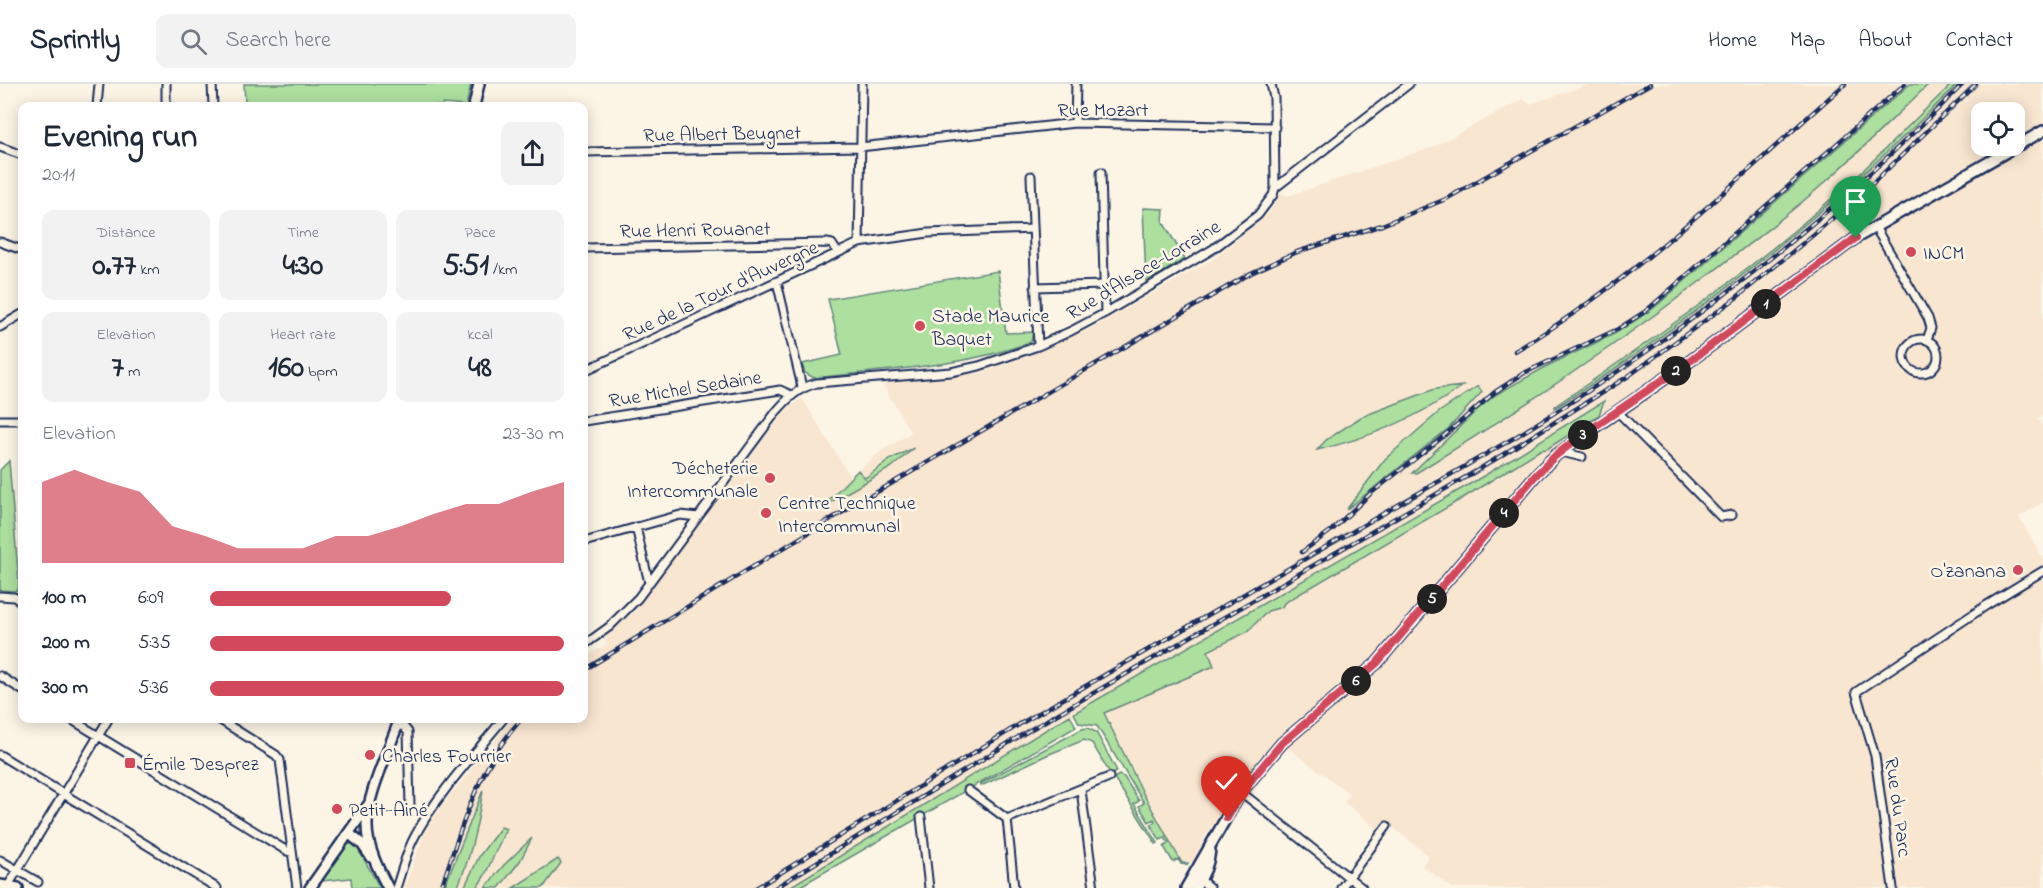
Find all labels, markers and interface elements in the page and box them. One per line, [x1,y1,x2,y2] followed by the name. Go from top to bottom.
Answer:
[156,14,576,68] search box
[30,21,120,62] text: Sprintly
[177,25,210,58] icon: search
[225,25,331,57] text: Search here
[1708,26,1757,56] text: Home
[1790,26,1825,56] text: Map
[1858,26,1912,56] text: About
[1945,26,2013,56] text: Contact
[1057,97,1149,126] street label: Rue Mozart
[1971,102,2025,156] map controls
[1971,102,2025,156] button: locate
[42,114,197,162] text: Evening run
[643,120,802,152] street label: Rue Albert Beugnet
[501,122,564,185] button: share
[42,161,75,190] text: 20:11
[1830,176,1881,238] pin
[1839,185,1872,218] icon: arrive
[1062,214,1227,329] street label: Rue d'Alsace-Lorraine
[619,216,771,247] street label: Rue Henri Rouanet
[97,221,155,245] text: Distance
[287,221,319,245] text: Time
[464,221,496,245] text: Pace
[619,234,824,351] street label: Rue de la Tour d'Auvergne
[1923,240,1964,269] place label: INCM
[92,245,136,289] text: 0.77
[283,245,323,289] text: 4:30
[443,245,489,289] text: 5:51
[1904,245,1918,259] marker: INCM
[136,258,160,282] text: km
[489,258,517,282] text: /km
[1751,289,1781,319] pin: 1
[1763,292,1769,316] text: 1
[931,303,1050,355] place label: Stade Maurice Baquet
[913,319,927,333] marker: Stade Maurice Baquet
[97,323,155,347] text: Elevation
[270,323,336,347] text: Heart rate
[467,323,493,347] text: kcal
[112,347,124,391] text: 7
[268,347,304,391] text: 160
[468,347,492,391] text: 48
[1661,356,1691,386] pin: 2
[1672,359,1680,383] text: 2
[124,360,140,384] text: m
[304,360,338,384] text: bpm
[607,364,764,417] street label: Rue Michel Sedaine
[42,420,116,449] text: Elevation
[503,420,564,449] text: 23–30 m
[1568,420,1598,450] pin: 3
[1580,423,1586,447] text: 3
[627,455,758,507] place label: Décheterie Intercommunale
[763,471,777,485] marker: Décheterie Intercommunale
[778,490,916,542] place label: Centre Technique Intercommunal
[1489,498,1519,528] pin: 4
[1501,501,1507,525] text: 4
[759,506,773,520] marker: Centre Technique Intercommunal
[1930,558,2006,587] place label: O'zanana
[2011,563,2025,577] marker: O'zanana
[42,584,86,613] text: 100 m
[138,584,163,613] text: 6:09
[1417,584,1447,614] pin: 5
[1427,587,1437,611] text: 5
[42,629,90,658] text: 200 m
[138,629,171,658] text: 5:35
[1341,666,1371,696] pin: 6
[1352,669,1360,693] text: 6
[42,674,88,703] text: 300 m
[138,674,168,703] text: 5:36
[382,743,512,772] place label: Charles Fourrier
[363,748,377,762] marker: Charles Fourrier
[142,751,259,780] place label: Émile Desprez
[123,756,137,770] marker: Émile Desprez
[1201,756,1252,818] pin
[1875,756,1918,859] street label: Rue du Parc
[1210,765,1243,798] icon: check
[349,797,428,826] place label: Petit-Ainé
[330,802,344,816] marker: Petit-Ainé

